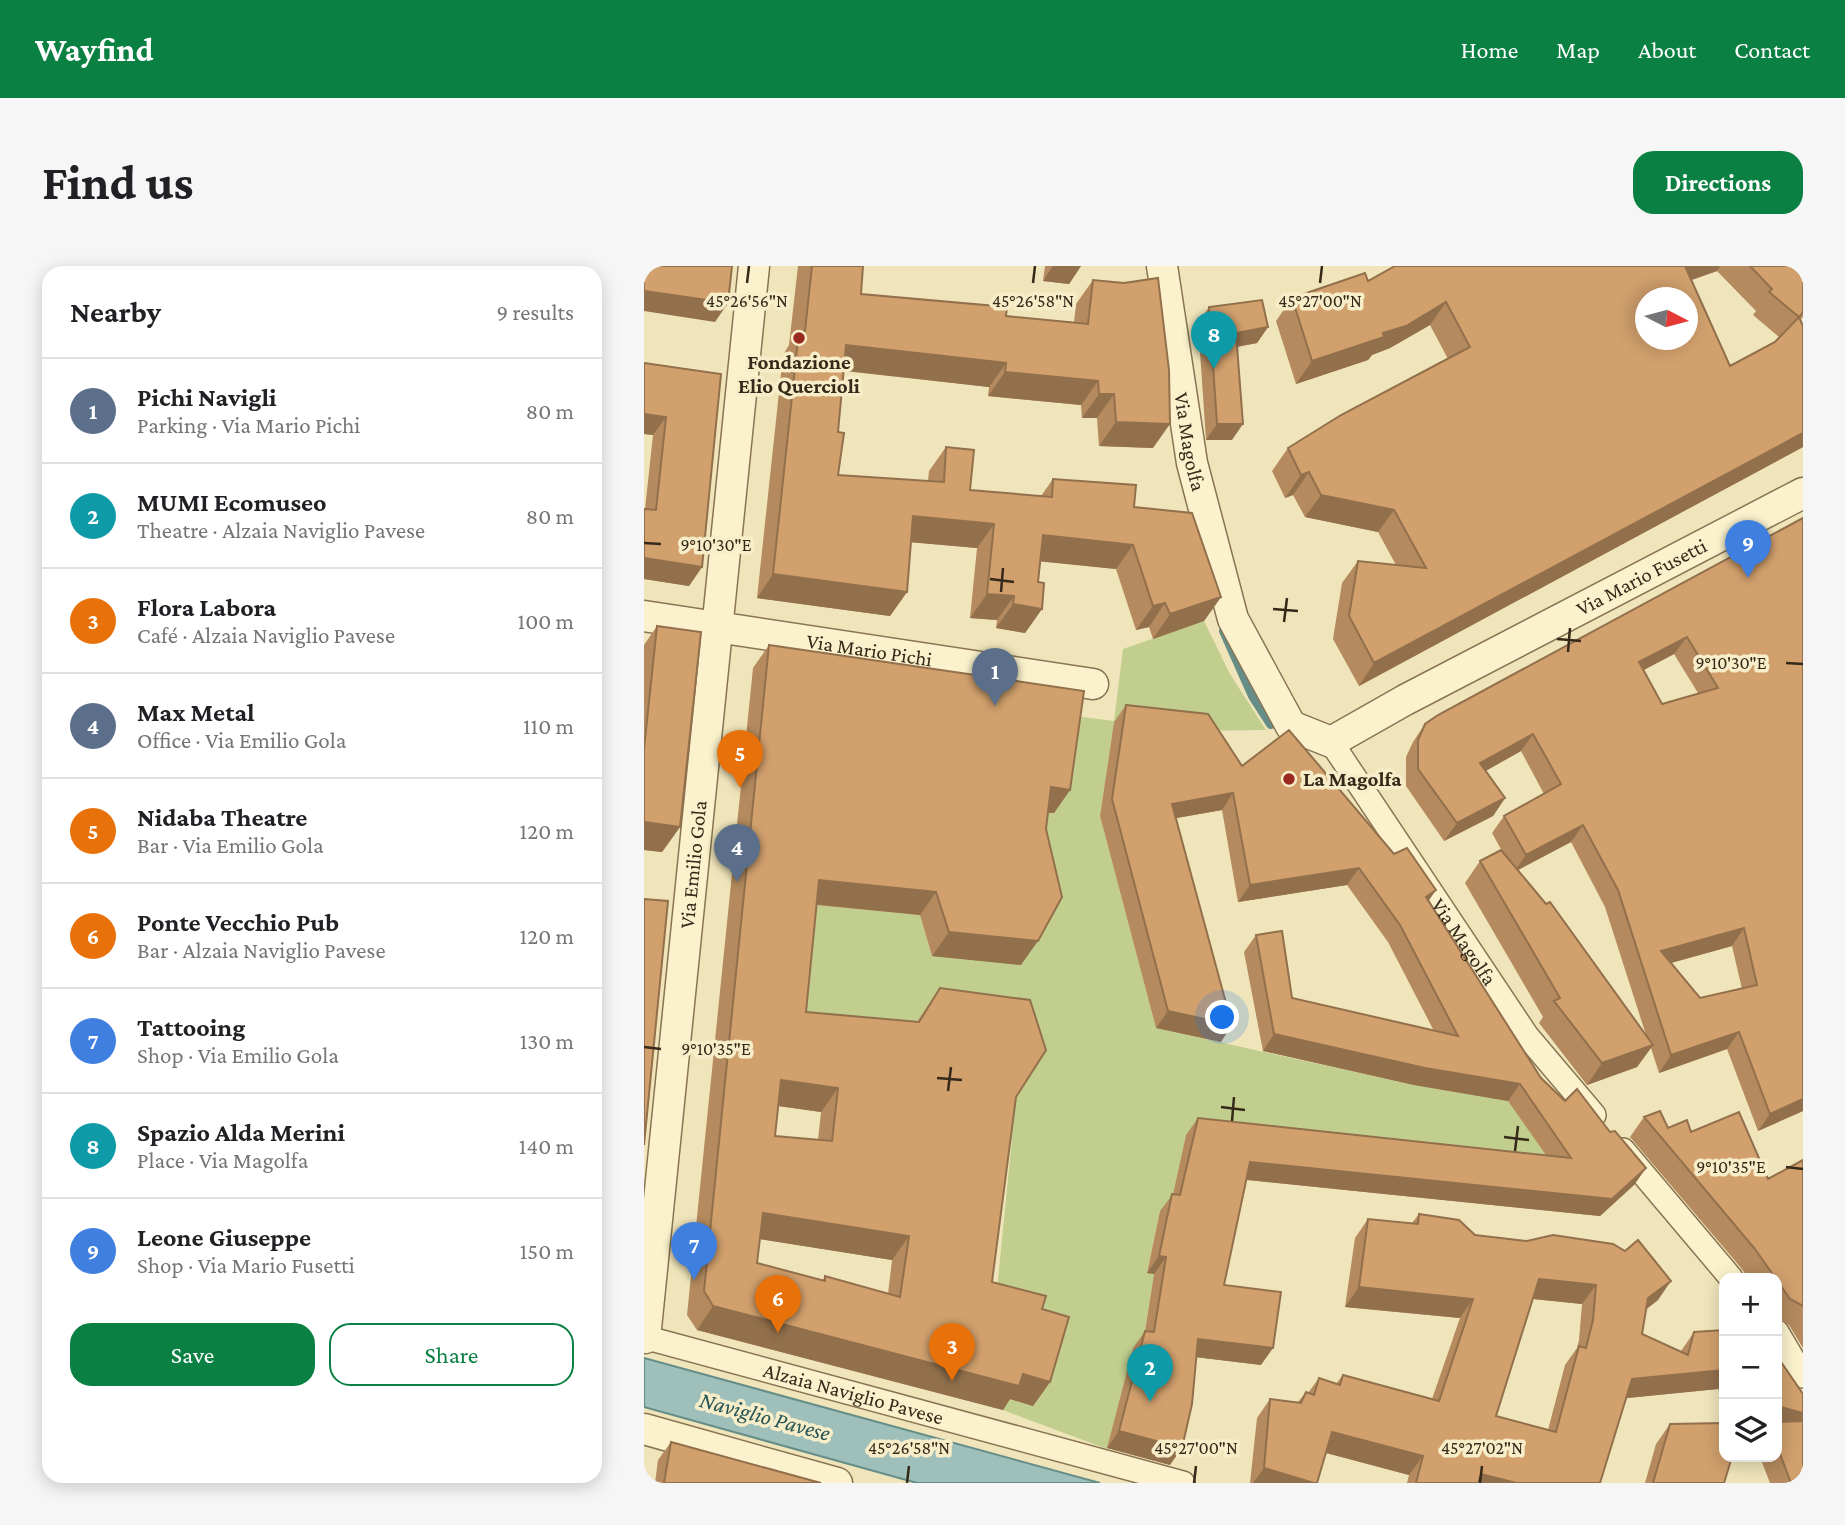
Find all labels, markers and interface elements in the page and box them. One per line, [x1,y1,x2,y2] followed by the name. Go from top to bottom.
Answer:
[35,31,153,68] text: Wayfind
[1461,36,1518,63] text: Home
[1556,36,1600,63] text: Map
[1638,36,1696,63] text: About
[1734,36,1810,63] text: Contact
[1633,151,1803,214] button: Directions
[42,155,194,210] text: Find us
[1635,287,1698,350] north arrow
[706,291,788,311] text: 45°26'56"N
[992,291,1074,311] text: 45°26'58"N
[1278,291,1362,311] text: 45°27'00"N
[70,295,161,328] text: Nearby
[497,299,574,325] text: 9 results
[1191,311,1237,369] pin: 8
[791,330,807,346] marker: Fondazione Elio Quercioli
[738,350,860,398] place label: Fondazione Elio Quercioli
[137,383,277,412] text: Pichi Navigli
[1169,391,1211,494] street label: Via Magolfa
[89,398,97,424] text: 1
[526,398,574,424] text: 80 m
[137,412,360,438] text: Parking · Via Mario Pichi
[137,488,327,517] text: MUMI Ecomuseo
[87,503,99,529] text: 2
[526,503,574,529] text: 80 m
[137,517,425,543] text: Theatre · Alzaia Naviglio Pavese
[1725,520,1771,578] pin: 9
[1572,533,1711,621] street label: Via Mario Fusetti
[681,535,752,555] text: 9°10'30"E
[137,593,276,622] text: Flora Labora
[87,608,99,634] text: 3
[518,608,574,634] text: 100 m
[137,622,395,648] text: Café · Alzaia Naviglio Pavese
[805,629,934,672] street label: Via Mario Pichi
[972,648,1018,706] pin: 1
[1696,653,1767,673] text: 9°10'30"E
[137,698,255,727] text: Max Metal
[87,713,99,739] text: 4
[523,713,574,739] text: 110 m
[137,727,346,753] text: Office · Via Emilio Gola
[717,730,763,788] pin: 5
[1303,767,1402,791] place label: La Magolfa
[1281,771,1297,787] marker: La Magolfa
[675,799,712,930] street label: Via Emilio Gola
[137,803,307,832] text: Nidaba Theatre
[87,818,99,844] text: 5
[520,818,574,844] text: 120 m
[714,824,760,882] pin: 4
[137,832,324,858] text: Bar · Via Emilio Gola
[1426,893,1502,990] street label: Via Magolfa
[137,908,339,937] text: Ponte Vecchio Pub
[87,923,99,949] text: 6
[520,923,574,949] text: 120 m
[137,937,386,963] text: Bar · Alzaia Naviglio Pavese
[1205,1000,1239,1034] your location
[137,1013,245,1042] text: Tattooing
[87,1028,99,1054] text: 7
[520,1028,574,1054] text: 130 m
[681,1039,751,1059] text: 9°10'35"E
[137,1042,339,1068] text: Shop · Via Emilio Gola
[137,1118,345,1147] text: Spazio Alda Merini
[86,1133,100,1159] text: 8
[519,1133,574,1159] text: 140 m
[137,1147,308,1173] text: Place · Via Magolfa
[1696,1157,1766,1177] text: 9°10'35"E
[671,1222,717,1280] pin: 7
[137,1223,311,1252] text: Leone Giuseppe
[87,1238,99,1264] text: 9
[520,1238,574,1264] text: 150 m
[137,1252,355,1278] text: Shop · Via Mario Fusetti
[1719,1273,1782,1462] map controls
[1719,1273,1782,1336] button: +
[755,1275,801,1333] pin: 6
[70,1323,315,1386] button: Save
[329,1323,574,1386] button: Share
[929,1323,975,1381] pin: 3
[1719,1336,1782,1399] button: −
[1127,1344,1173,1402] pin: 2
[760,1358,946,1430] street label: Alzaia Naviglio Pavese
[697,1385,833,1447] water label: Naviglio Pavese
[1719,1399,1782,1462] button: layers
[868,1438,950,1458] text: 45°26'58"N
[1154,1438,1238,1458] text: 45°27'00"N
[1441,1438,1523,1458] text: 45°27'02"N

